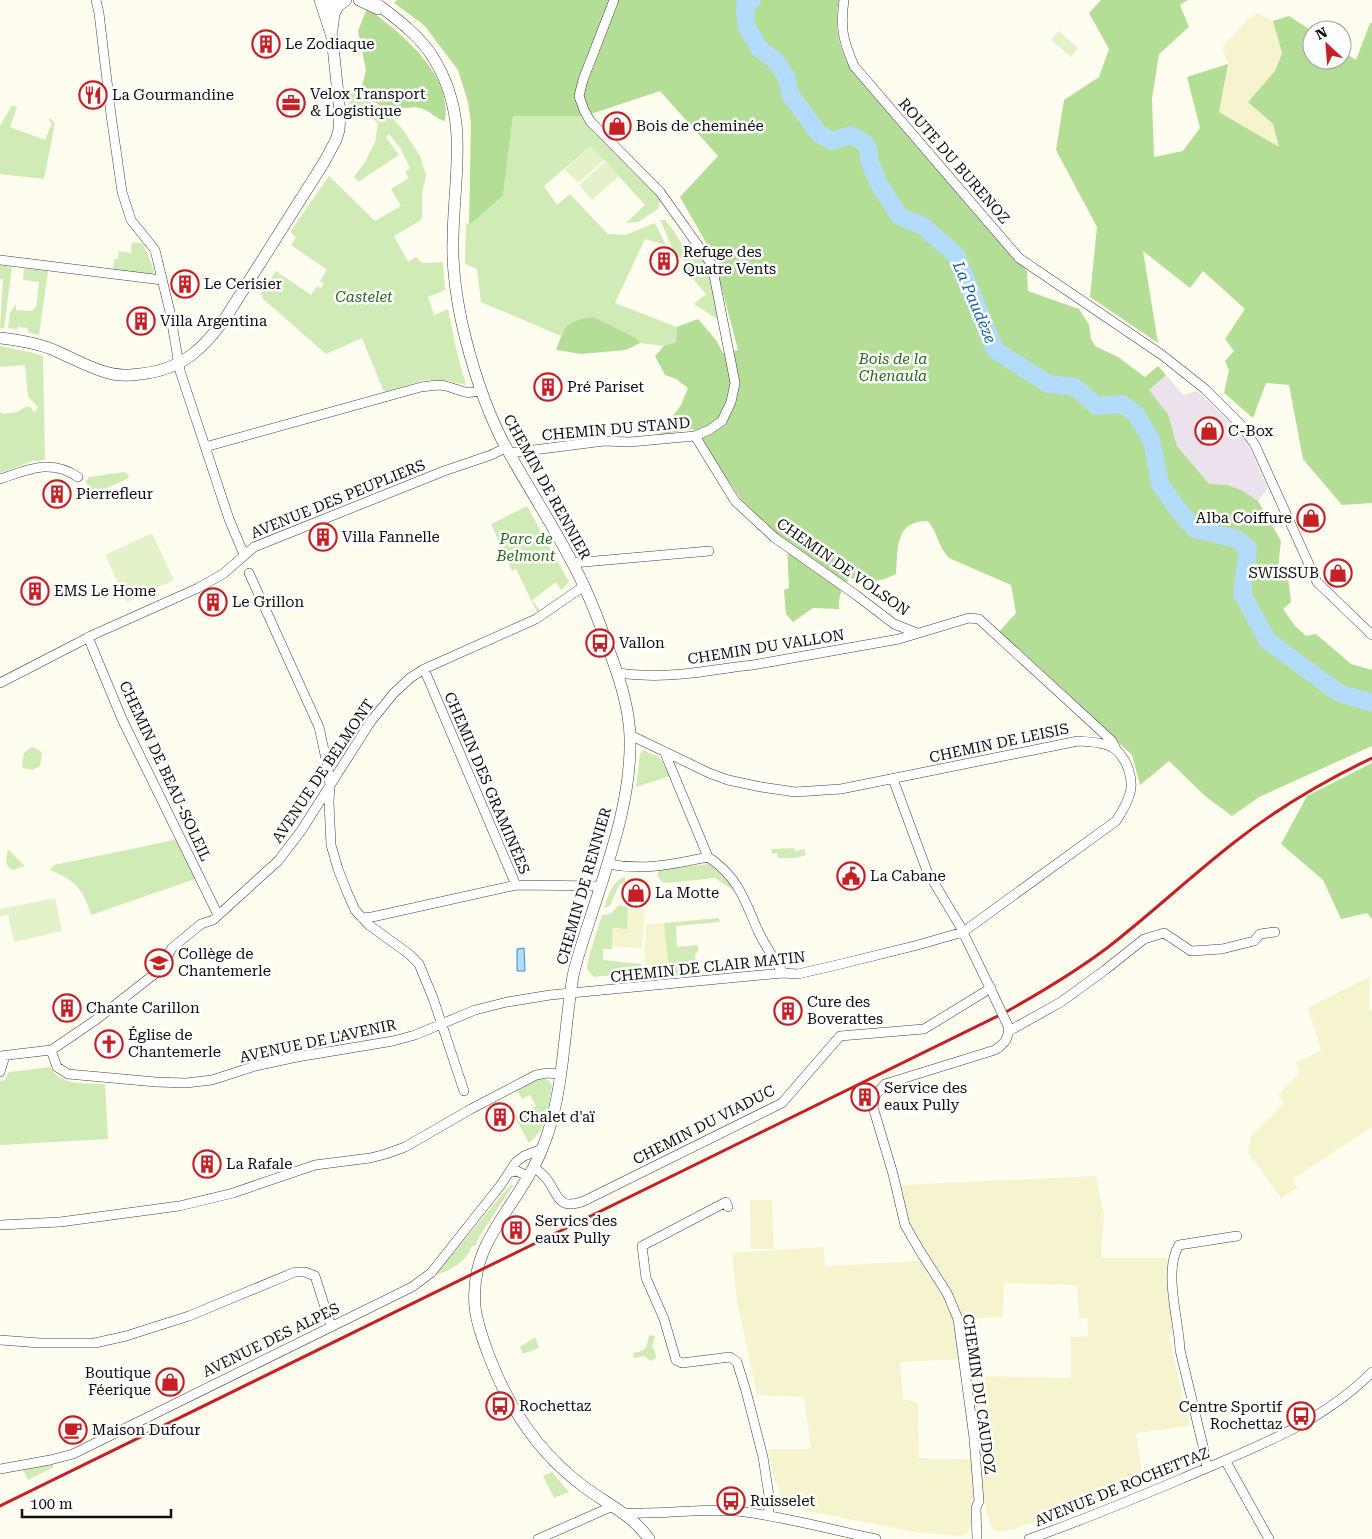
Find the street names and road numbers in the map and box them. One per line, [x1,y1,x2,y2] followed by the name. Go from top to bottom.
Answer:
[895,95,1013,227] street label: ROUTE DU BURENOZ
[500,411,595,563] street label: CHEMIN DE RENNIER
[541,414,691,444] street label: CHEMIN DU STAND
[248,456,428,542] street label: AVENUE DES PEUPLIERS
[773,514,913,620] street label: CHEMIN DE VOLSON
[686,626,846,668] street label: CHEMIN DU VALLON
[115,678,215,864] street label: CHEMIN DE BEAU-SOLEIL
[440,689,534,877] street label: CHEMIN DES GRAMINÉES
[268,696,378,846] street label: AVENUE DE BELMONT
[927,719,1071,767] street label: CHEMIN DE LEISIS
[553,804,615,967] street label: CHEMIN DE RENNIER
[610,948,806,986] street label: CHEMIN DE CLAIR MATIN
[238,1015,399,1066] street label: AVENUE DE L'AVENIR
[630,1081,778,1169] street label: CHEMIN DU VIADUC
[200,1299,342,1381] street label: AVENUE DES ALPES
[959,1313,999,1475] street label: CHEMIN DU CAUDOZ
[1032,1444,1212,1530] street label: AVENUE DE ROCHETTAZ

